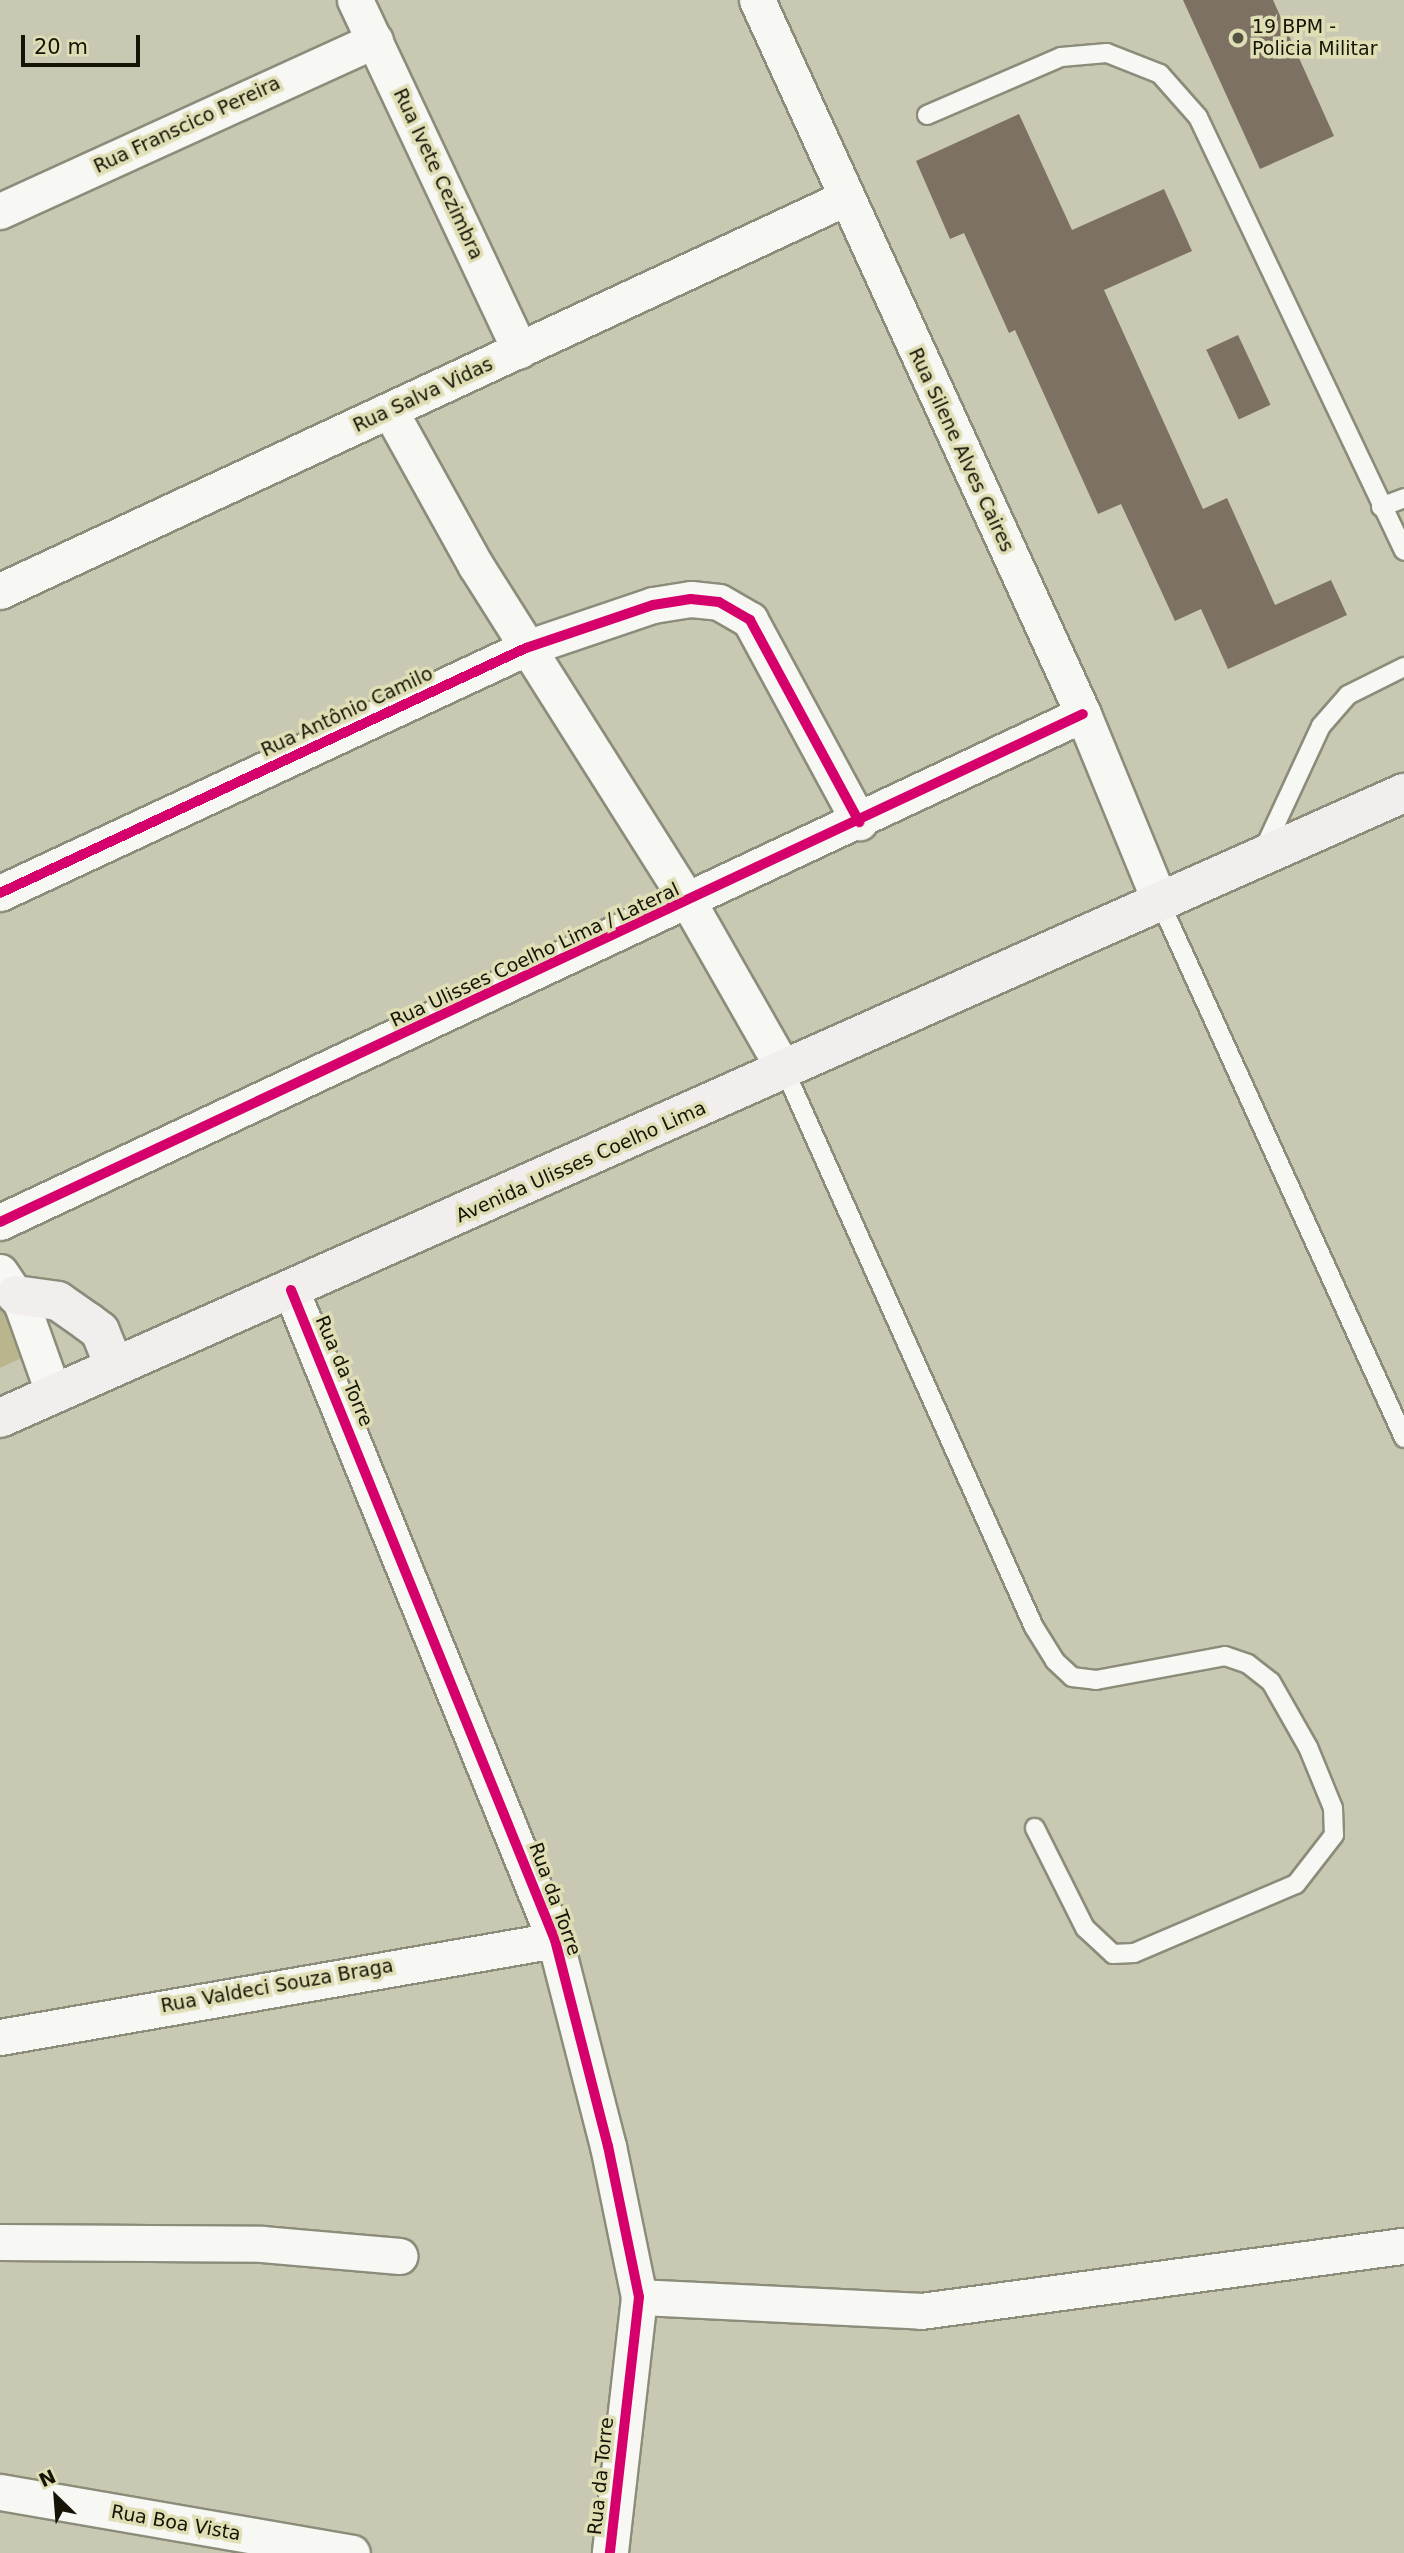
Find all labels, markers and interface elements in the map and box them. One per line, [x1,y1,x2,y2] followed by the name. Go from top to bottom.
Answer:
[1252,16,1378,60] place label: 19 BPM - Policia Militar
[24,21,144,65] scale bar
[1230,30,1246,46] marker: 19 BPM - Policia Militar
[34,35,88,59] text: 20 m
[90,72,284,178] street label: Rua Franscico Pereira
[388,85,488,263] street label: Rua Ivete Cezimbra
[904,344,1018,556] street label: Rua Silene Alves Caires
[350,353,496,437] street label: Rua Salva Vidas
[258,662,436,762] street label: Rua Antônio Camilo
[387,878,683,1032] street label: Rua Ulisses Coelho Lima / Lateral
[452,1096,710,1228] street label: Avenida Ulisses Coelho Lima
[310,1312,378,1430] street label: Rua da Torre
[524,1839,586,1959] street label: Rua da Torre
[159,1954,395,2018] street label: Rua Valdeci Souza Braga
[583,2416,619,2536] street label: Rua da Torre
[21,2462,91,2532] north arrow
[35,2465,59,2491] text: N
[109,2500,243,2546] street label: Rua Boa Vista

